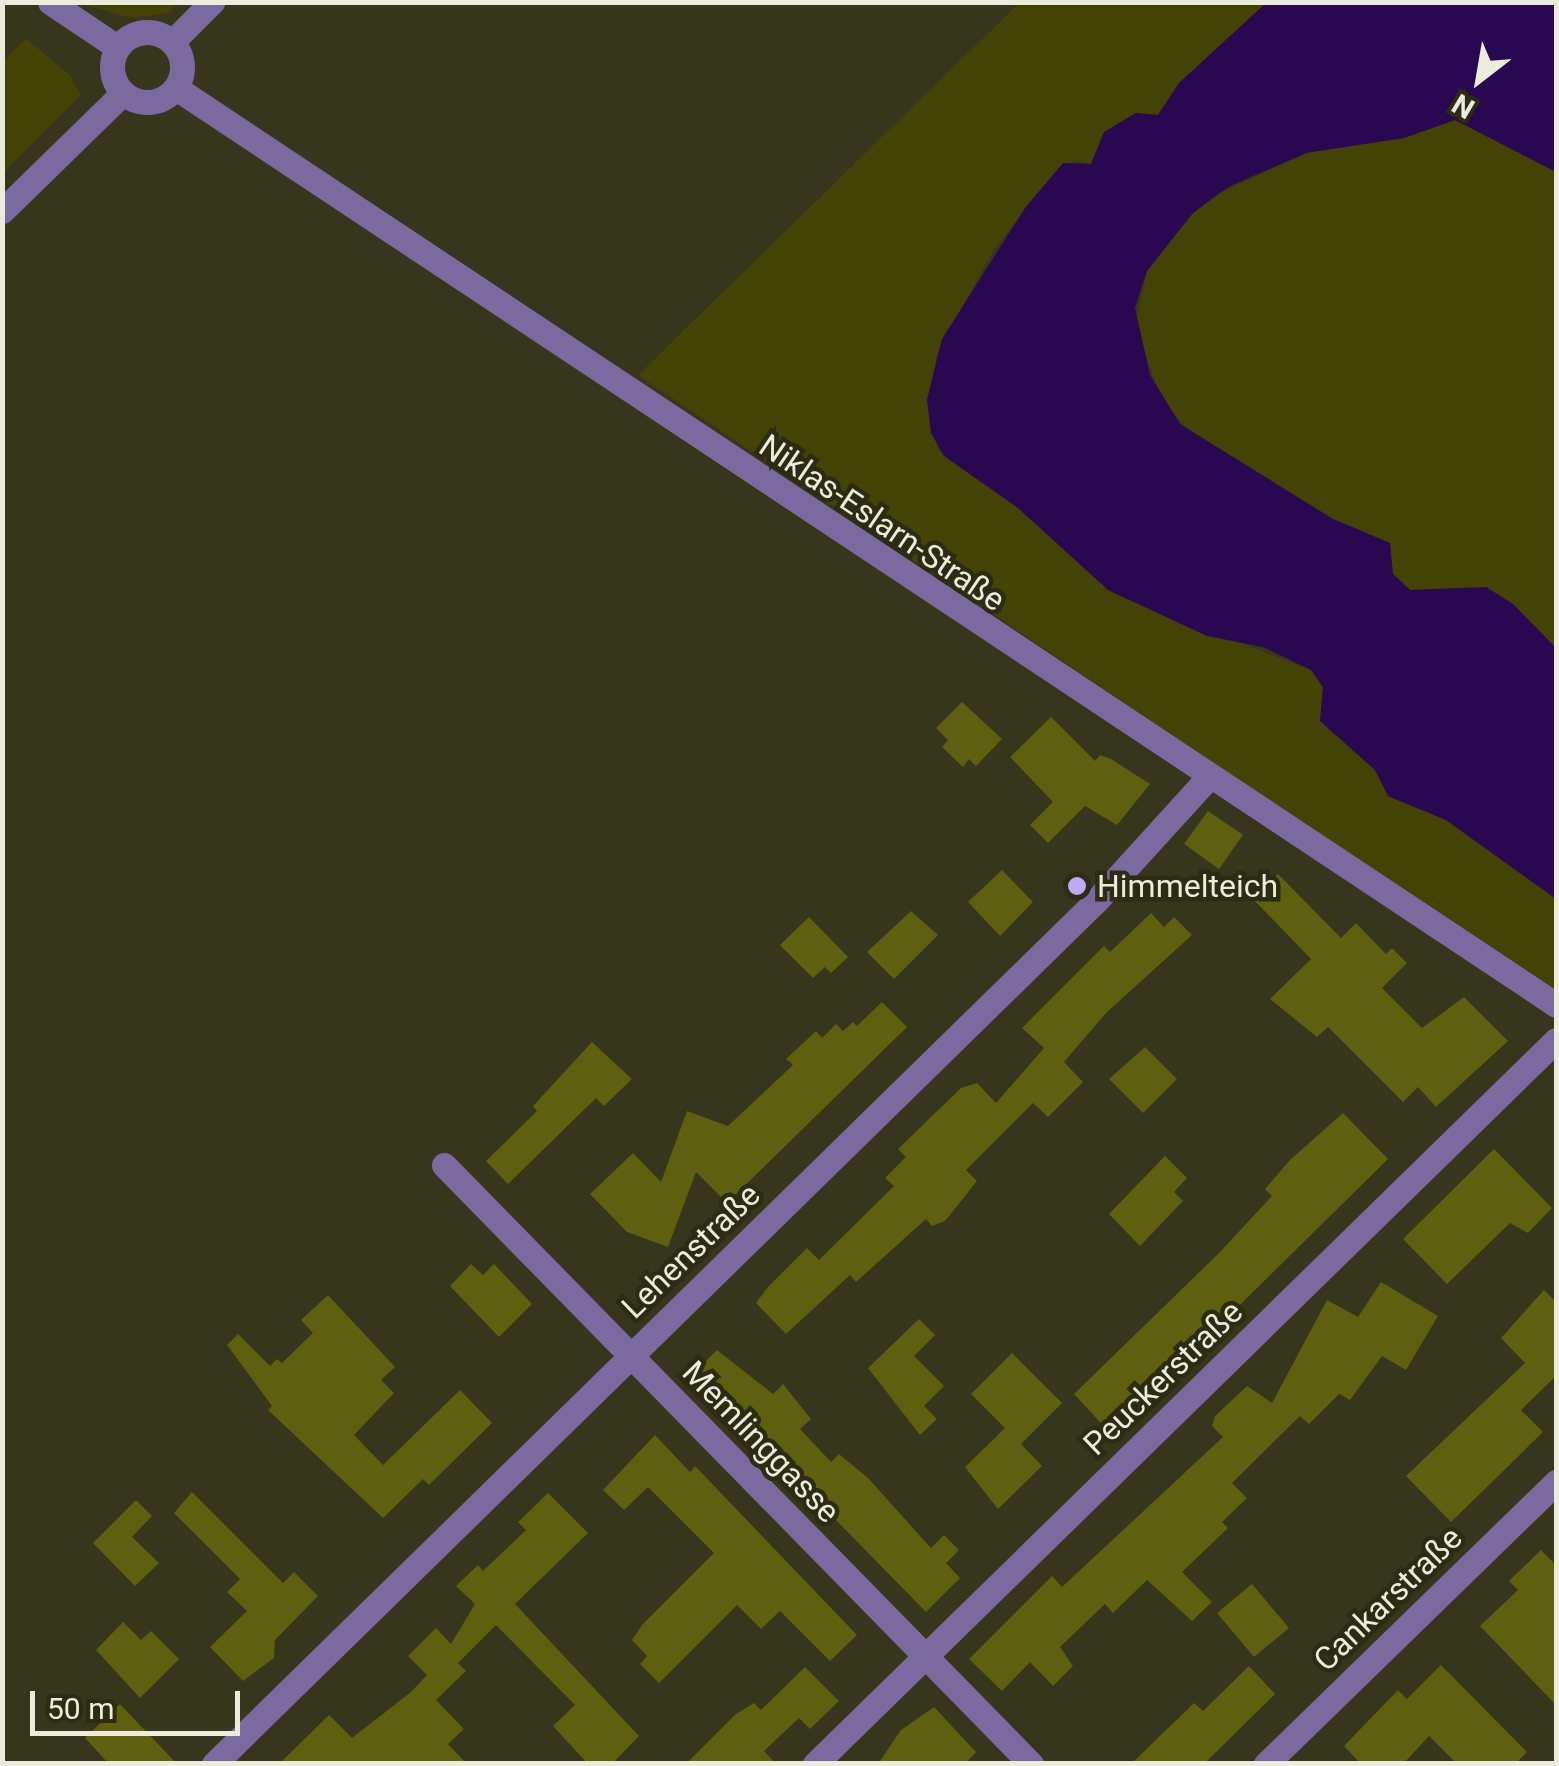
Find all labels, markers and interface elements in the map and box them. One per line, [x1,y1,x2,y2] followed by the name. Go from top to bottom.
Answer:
[1429,30,1529,130] north arrow
[1446,87,1480,125] text: N
[752,427,1012,619] street label: Niklas-Eslarn-Straße
[1097,867,1278,905] place label: Himmelteich
[1066,875,1088,897] marker: Himmelteich
[614,1176,768,1326] street label: Lehenstraße
[1076,1293,1250,1463] street label: Peuckerstraße
[674,1353,848,1531] street label: Memlinggasse
[1306,1519,1470,1679] street label: Cankarstraße
[35,1671,245,1733] scale bar
[47,1691,114,1726] text: 50 m

